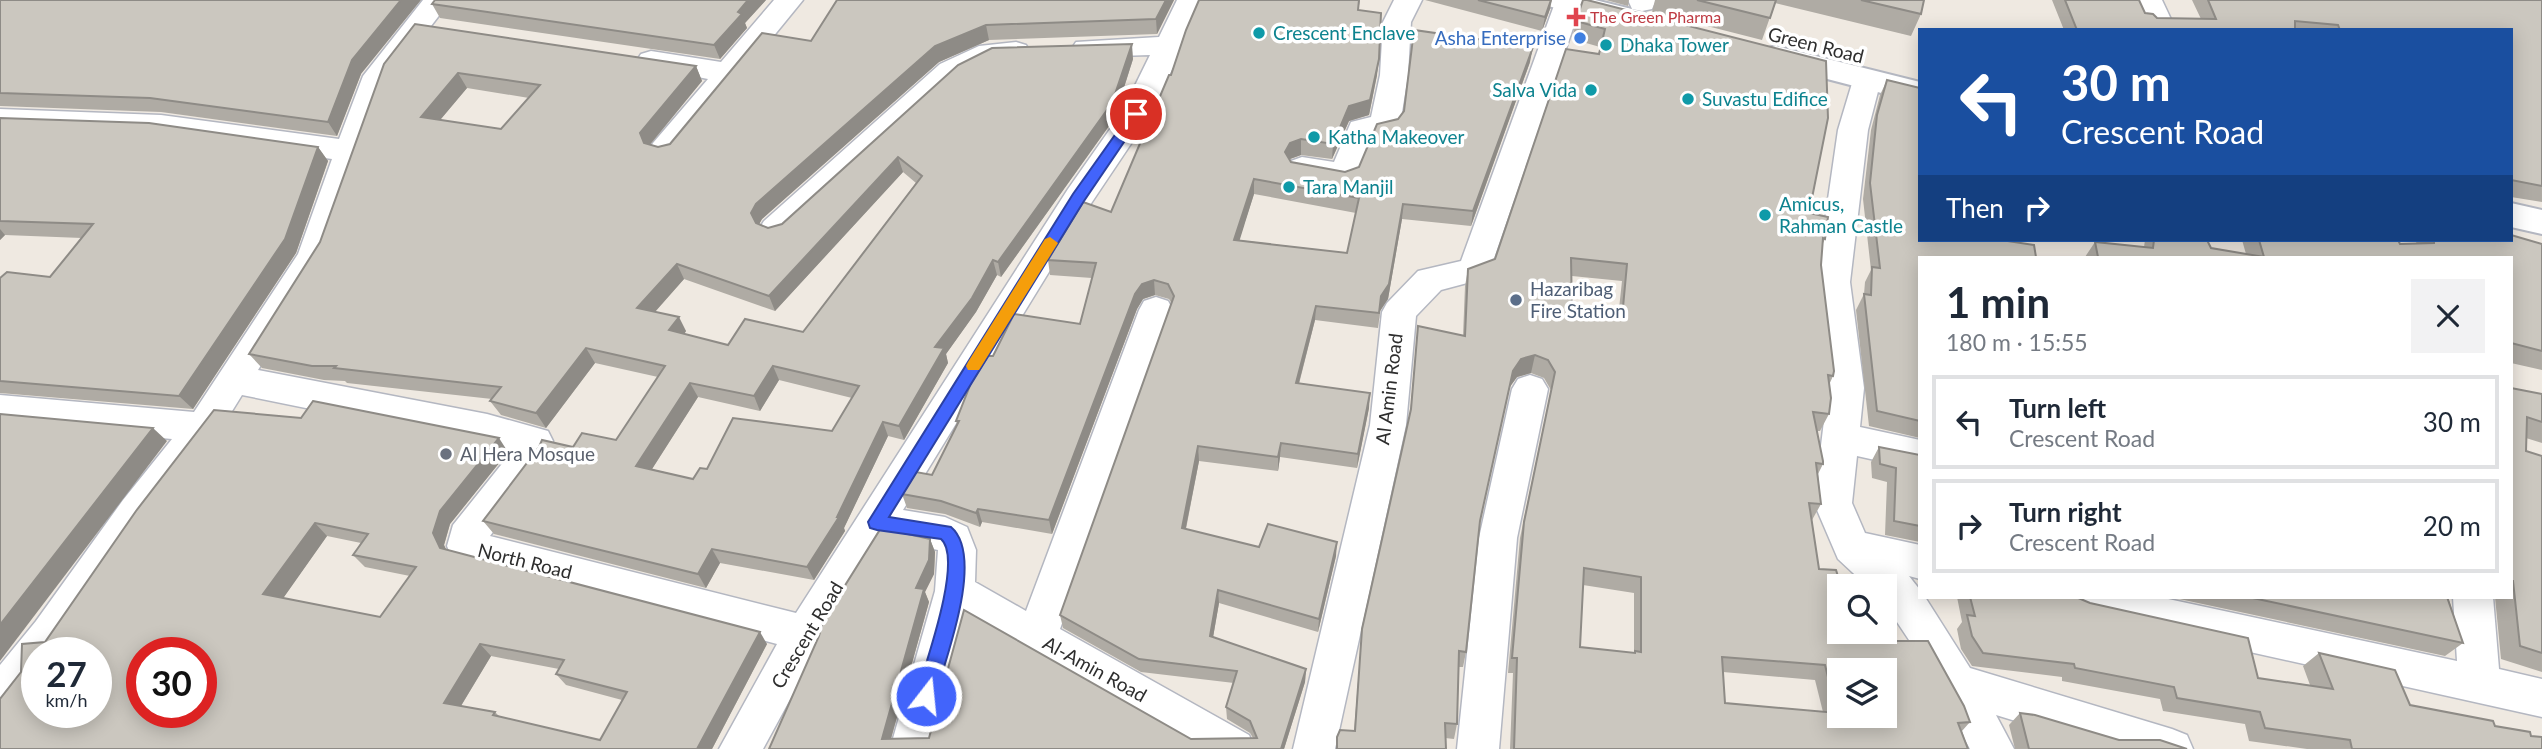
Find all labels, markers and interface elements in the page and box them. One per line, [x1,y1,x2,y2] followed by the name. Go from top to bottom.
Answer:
[1590,7,1721,26] place label: The Green Pharma
[1568,9,1584,25] marker: The Green Pharma
[1273,21,1415,44] place label: Crescent Enclave
[1766,22,1866,68] street label: Green Road
[1251,25,1267,41] marker: Crescent Enclave
[1435,26,1566,49] place label: Asha Enterprise
[1572,30,1588,46] marker: Asha Enterprise
[1620,33,1729,56] place label: Dhaka Tower
[1598,37,1614,53] marker: Dhaka Tower
[2061,53,2171,111] text: 30 m
[1946,56,2037,147] icon: left
[1492,78,1577,101] place label: Salva Vida
[1583,82,1599,98] marker: Salva Vida
[1106,84,1166,144] pin
[1702,87,1828,110] place label: Suvastu Edifice
[1680,91,1696,107] marker: Suvastu Edifice
[1117,95,1155,133] icon: arrive
[2061,112,2264,151] text: Crescent Road
[1328,125,1465,148] place label: Katha Makeover
[1306,129,1322,145] marker: Katha Makeover
[1303,175,1394,198] place label: Tara Manjil
[1281,179,1297,195] marker: Tara Manjil
[2018,189,2056,227] icon: right
[1779,192,1903,237] place label: Amicus, Rahman Castle
[1946,192,2004,224] text: Then
[1757,207,1773,223] marker: Amicus, Rahman Castle
[1530,277,1626,322] place label: Hazaribag Fire Station
[1946,277,2050,327] text: 1 min
[2411,279,2485,353] button: close
[1508,292,1524,308] marker: Hazaribag Fire Station
[1946,328,2088,356] text: 180 m · 15:55
[1370,332,1407,446] street label: Al Amin Road
[2009,392,2106,424] text: Turn left
[1950,403,1988,441] icon: left
[2423,406,2481,438] text: 30 m
[2009,424,2155,452] text: Crescent Road
[460,442,595,465] place label: Al Hera Mosque
[438,446,454,462] marker: Al Hera Mosque
[2009,496,2122,528] text: Turn right
[1950,507,1988,545] icon: right
[2423,510,2481,542] text: 20 m
[2009,528,2155,556] text: Crescent Road
[476,538,575,583] street label: North Road
[1827,574,1897,728] map controls
[1827,574,1897,644] button: search
[766,577,848,692] street label: Crescent Road
[1039,631,1151,706] street label: Al-Amin Road
[126,637,217,728] speed limit sign: 30
[46,652,87,694] text: 27
[1827,658,1897,728] button: layers
[889,659,963,733] position arrow
[45,689,88,711] text: km/h

